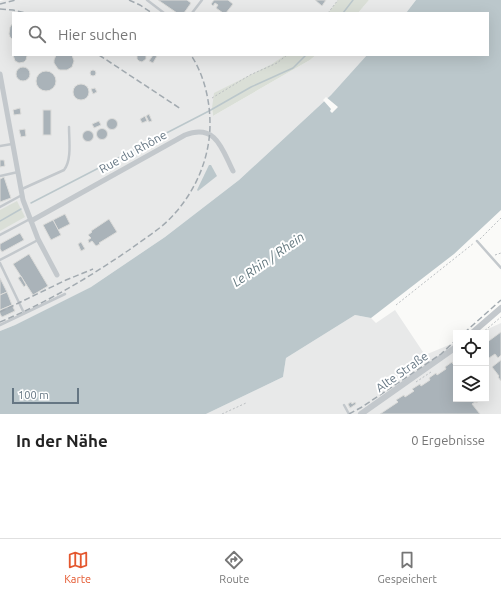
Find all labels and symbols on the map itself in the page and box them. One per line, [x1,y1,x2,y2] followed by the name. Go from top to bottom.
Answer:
[97,128,169,175] street label: Rue du Rhône
[229,229,307,289] water label: Le Rhin / Rhein
[373,349,430,394] street label: Alte Straße
[12,386,79,405] scale bar

